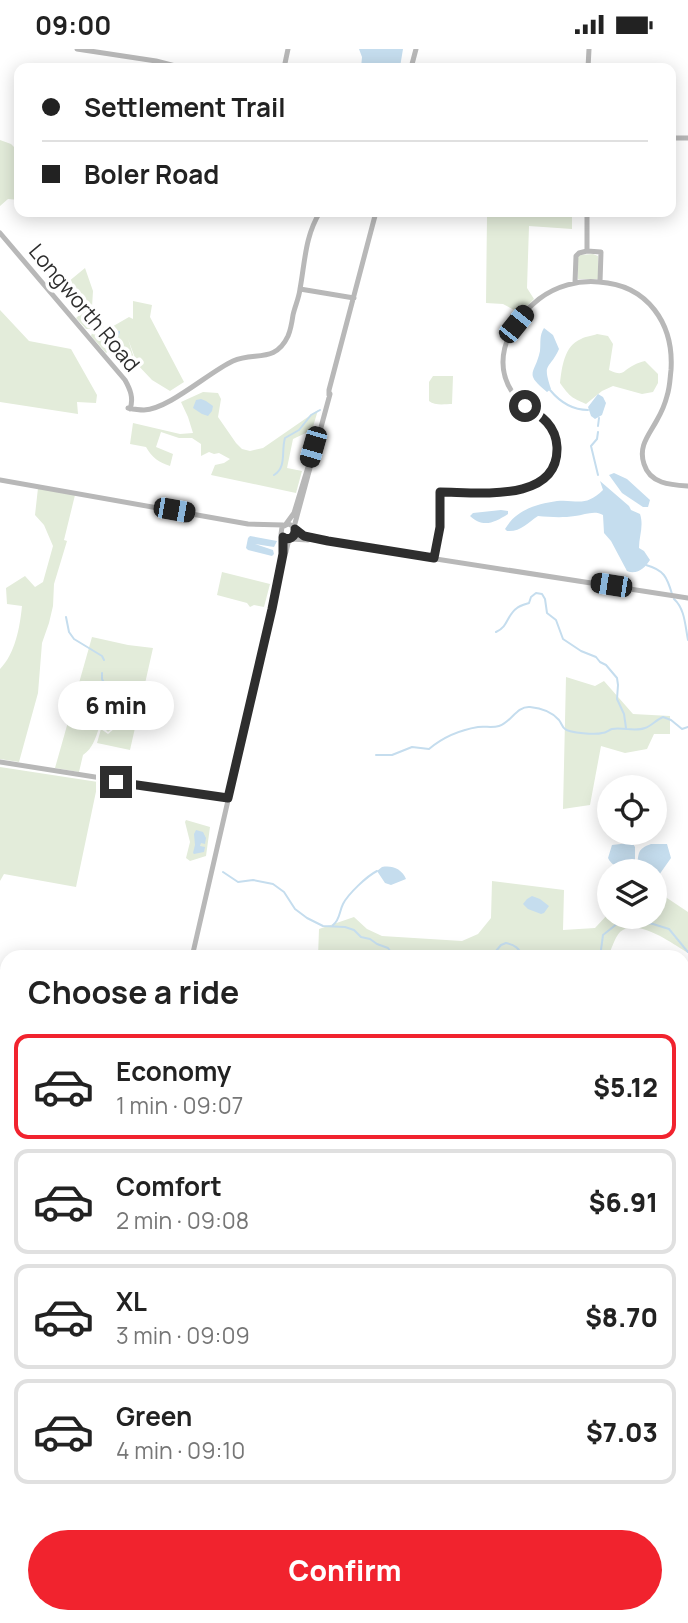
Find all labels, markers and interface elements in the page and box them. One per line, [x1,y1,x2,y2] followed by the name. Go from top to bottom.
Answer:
[35,7,111,43] text: 09:00
[84,89,286,125] text: Settlement Trail
[84,156,219,192] text: Boler Road
[23,238,146,377] street label: Longworth Road
[495,301,538,347] car
[509,390,541,422] route start
[298,424,329,470] car
[152,496,197,524] car
[589,571,634,599] car
[58,681,174,729] callout: 6 min
[85,689,147,721] text: 6 min
[100,766,132,798] route end
[597,775,667,929] map controls
[597,775,667,845] button: locate
[597,859,667,929] button: layers
[28,970,239,1014] text: Choose a ride
[116,1053,231,1089] text: Economy
[32,1055,95,1118] icon: car
[593,1069,658,1105] text: $5.12
[116,1089,243,1121] text: 1 min · 09:07
[116,1168,222,1204] text: Comfort
[32,1170,95,1233] icon: car
[589,1184,658,1220] text: $6.91
[116,1204,249,1236] text: 2 min · 09:08
[116,1283,147,1319] text: XL
[32,1285,95,1348] icon: car
[585,1299,658,1335] text: $8.70
[116,1319,250,1351] text: 3 min · 09:09
[116,1398,192,1434] text: Green
[32,1400,95,1463] icon: car
[586,1414,658,1450] text: $7.03
[116,1434,245,1466] text: 4 min · 09:10
[28,1530,662,1610] button: Confirm

